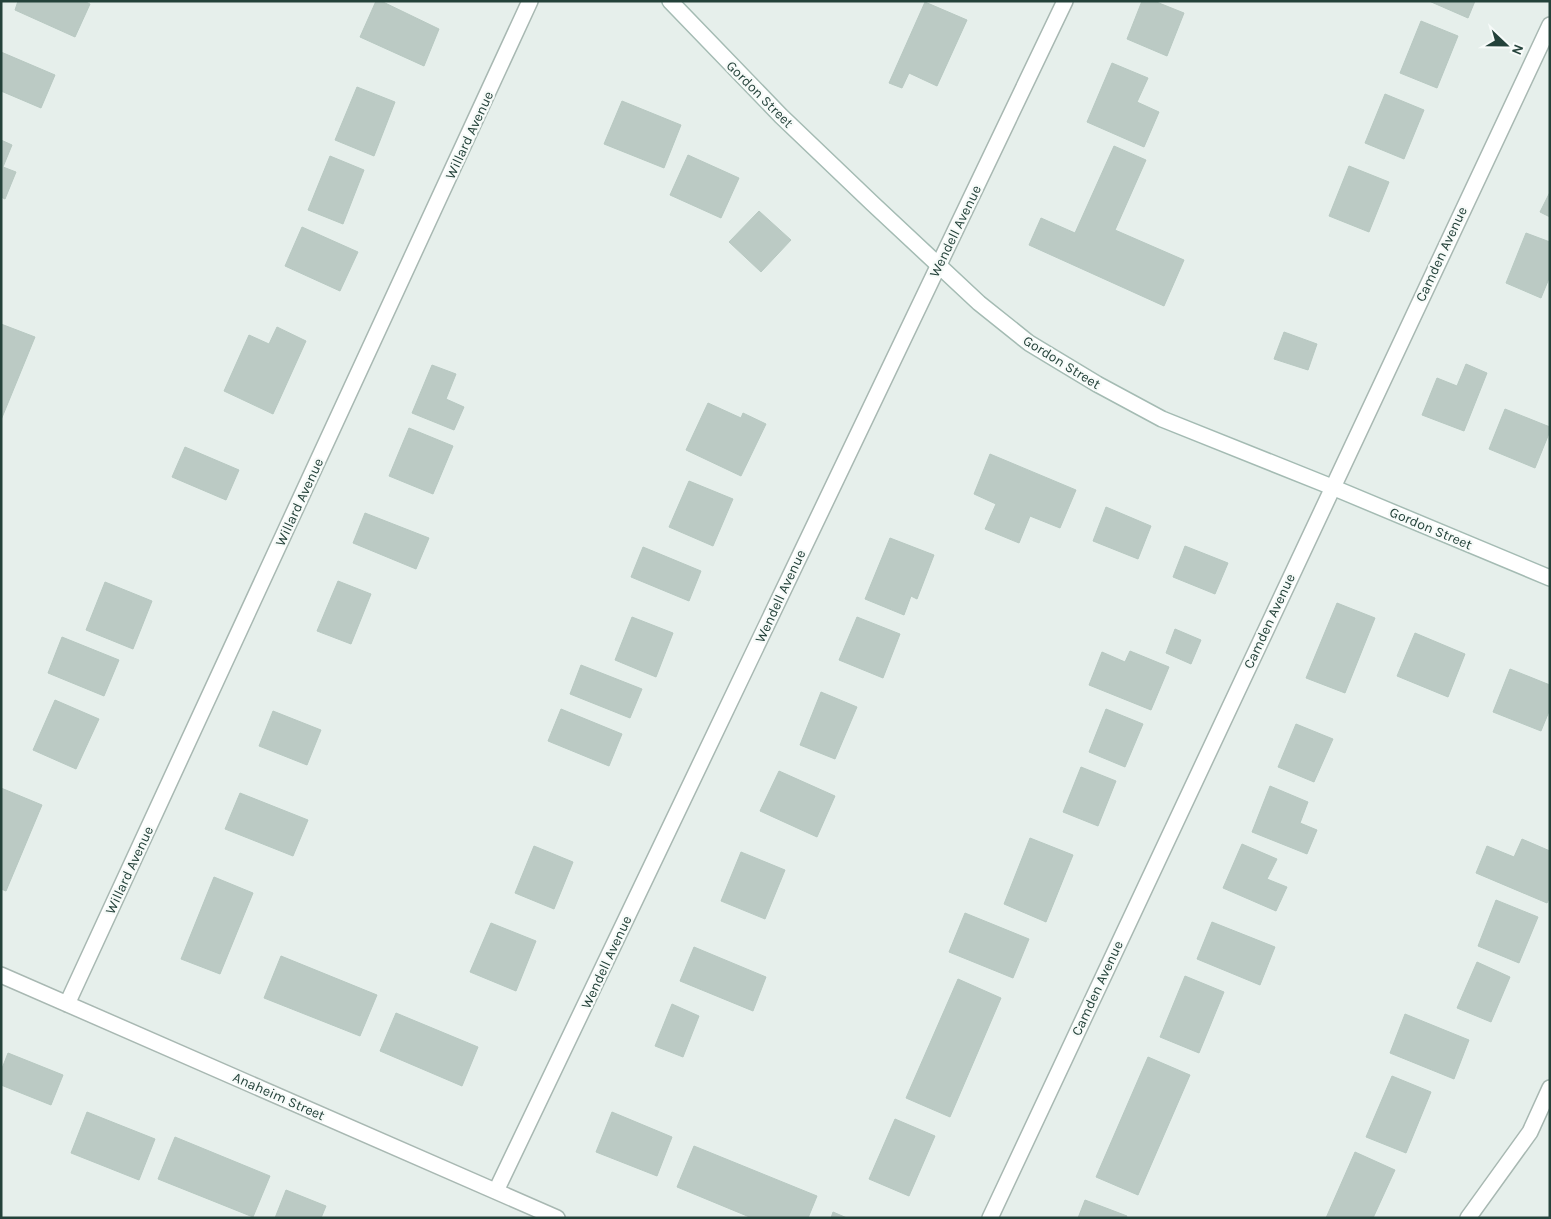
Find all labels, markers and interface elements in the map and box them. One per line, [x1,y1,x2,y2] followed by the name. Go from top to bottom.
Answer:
[1481,20,1531,70] north arrow
[1508,42,1527,58] text: N
[723,57,797,131] street label: Gordon Street
[442,89,497,182] street label: Willard Avenue
[926,182,985,280] street label: Wendell Avenue
[1412,204,1471,304] street label: Camden Avenue
[1020,332,1104,393] street label: Gordon Street
[272,456,327,549] street label: Willard Avenue
[1387,503,1475,553] street label: Gordon Street
[752,547,809,645] street label: Wendell Avenue
[1240,571,1299,671] street label: Camden Avenue
[102,824,157,917] street label: Willard Avenue
[578,913,635,1011] street label: Wendell Avenue
[1068,938,1127,1038] street label: Camden Avenue
[230,1069,327,1124] street label: Anaheim Street

